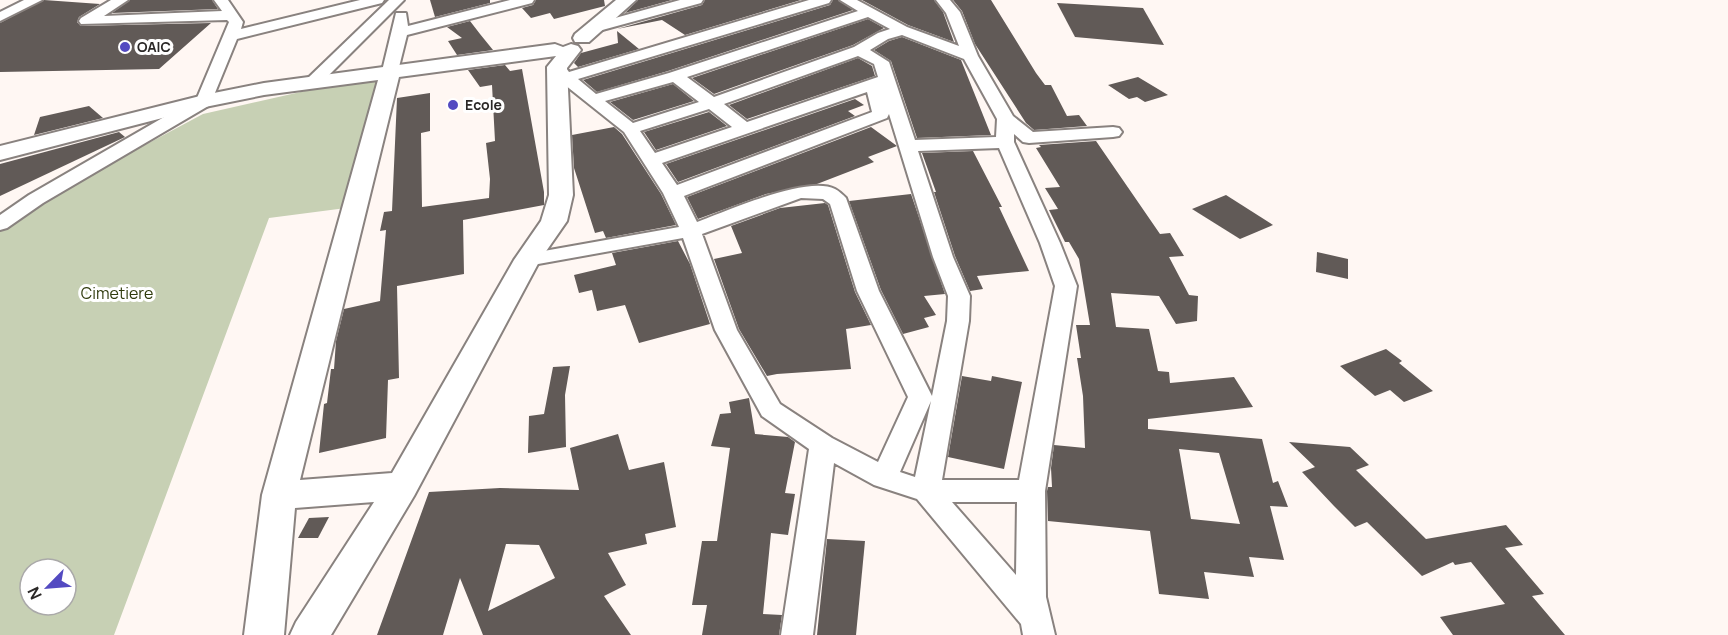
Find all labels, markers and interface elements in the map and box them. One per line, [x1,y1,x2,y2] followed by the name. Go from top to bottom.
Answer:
[137,37,171,56] place label: OAIC
[118,40,132,54] marker: OAIC
[465,95,502,114] place label: Ecole
[446,98,460,112] marker: Ecole
[81,282,153,304] park label: Cimetiere
[18,557,78,617] north arrow
[22,583,47,603] text: N

